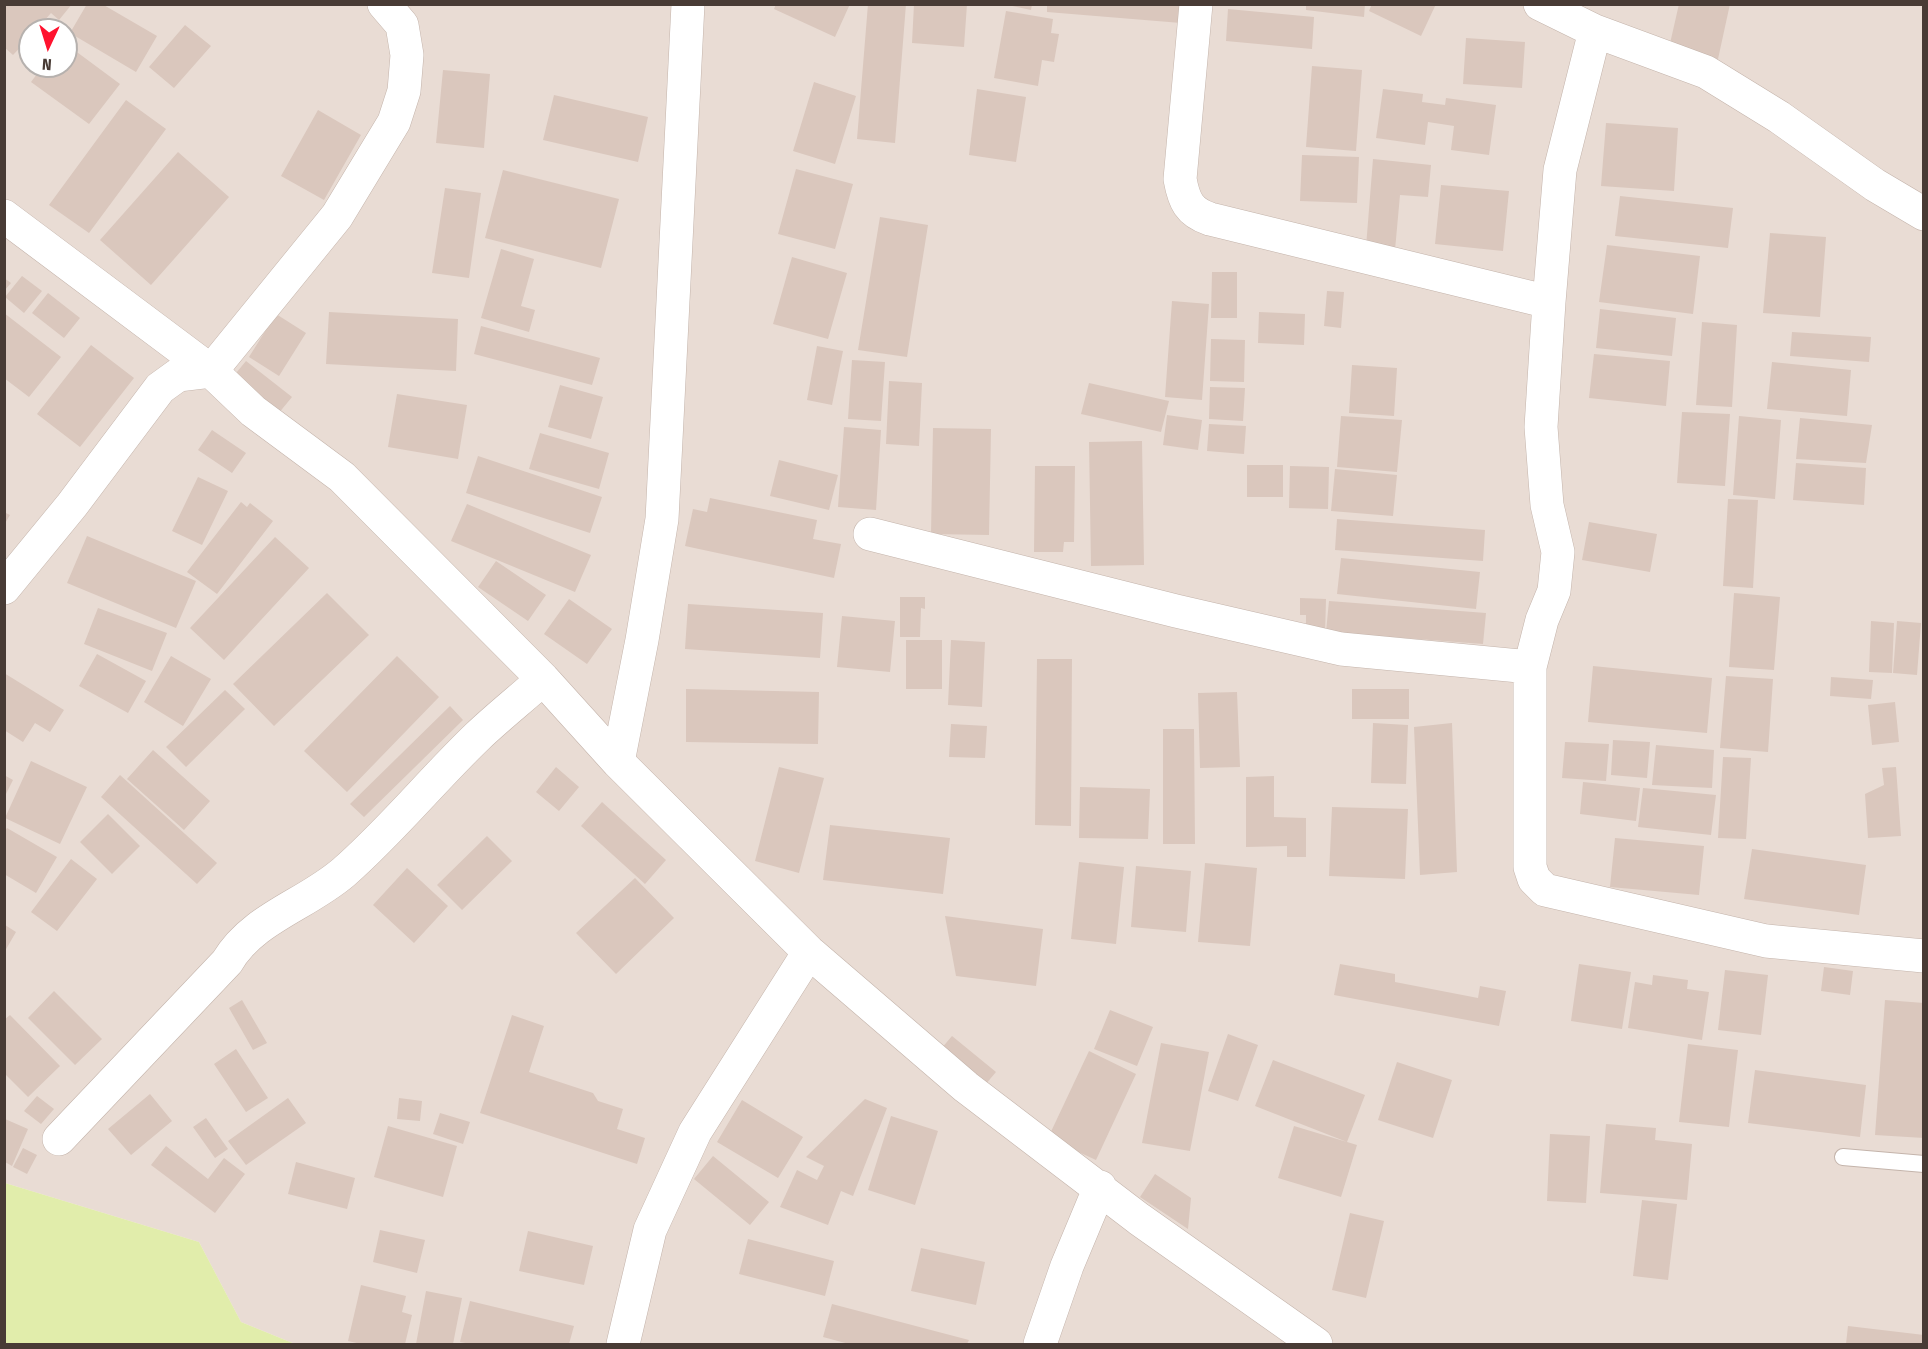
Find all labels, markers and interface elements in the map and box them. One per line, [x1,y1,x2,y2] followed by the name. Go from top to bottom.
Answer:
[18,18,78,78] north arrow
[41,55,52,74] text: N

